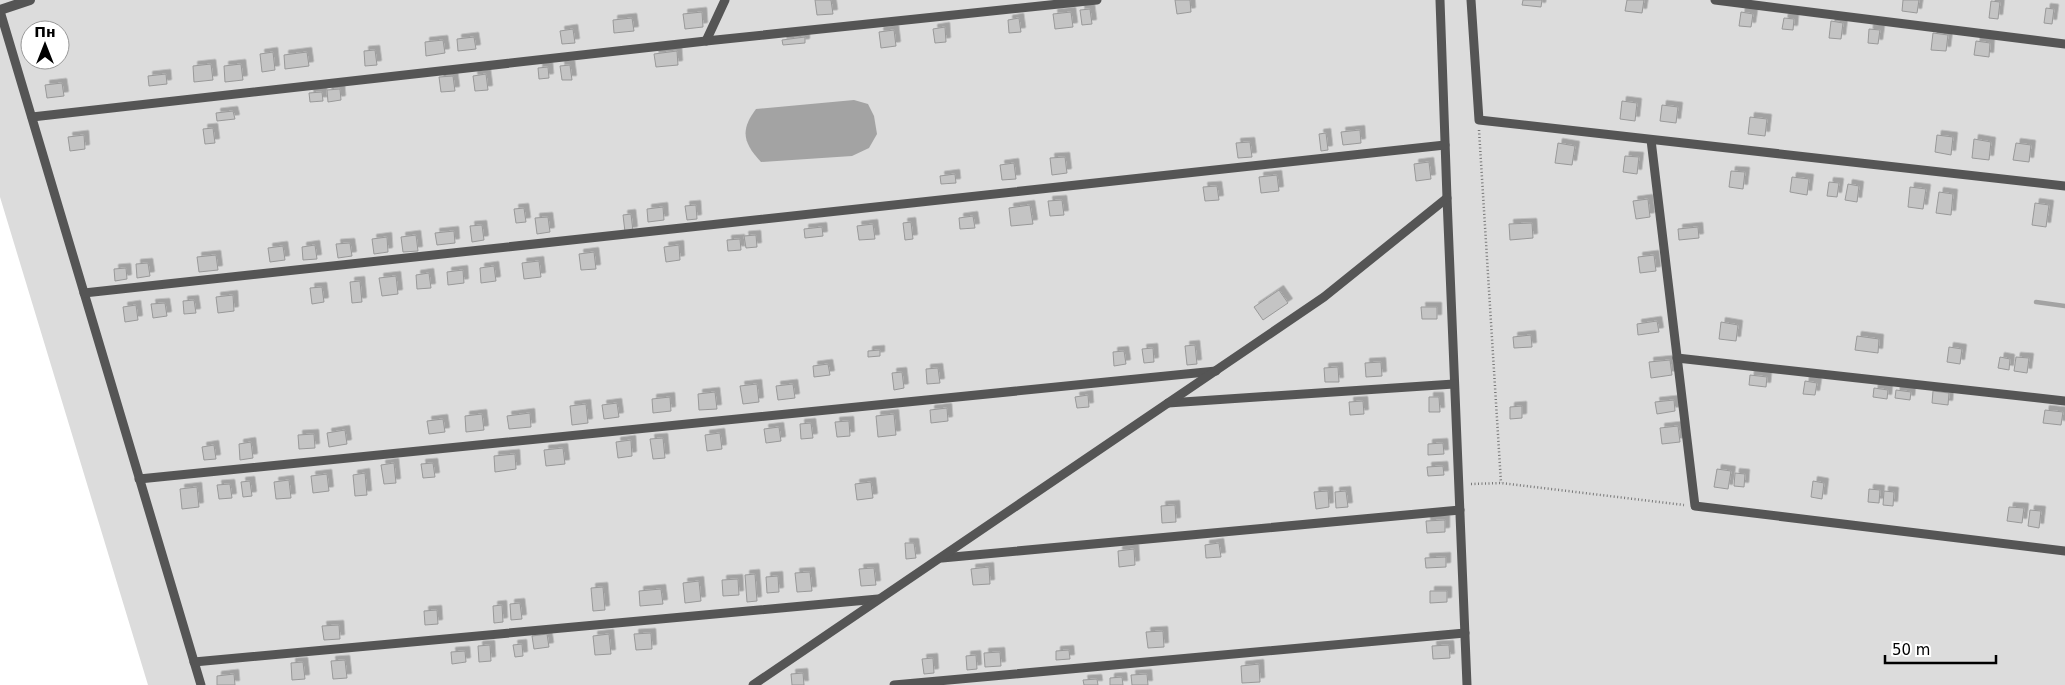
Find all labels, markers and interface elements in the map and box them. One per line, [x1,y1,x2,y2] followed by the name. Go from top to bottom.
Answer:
[20,20,70,70] north arrow
[34,24,56,40] text: Пн
[1885,632,1996,664] scale bar
[1892,641,1930,659] text: 50 m

